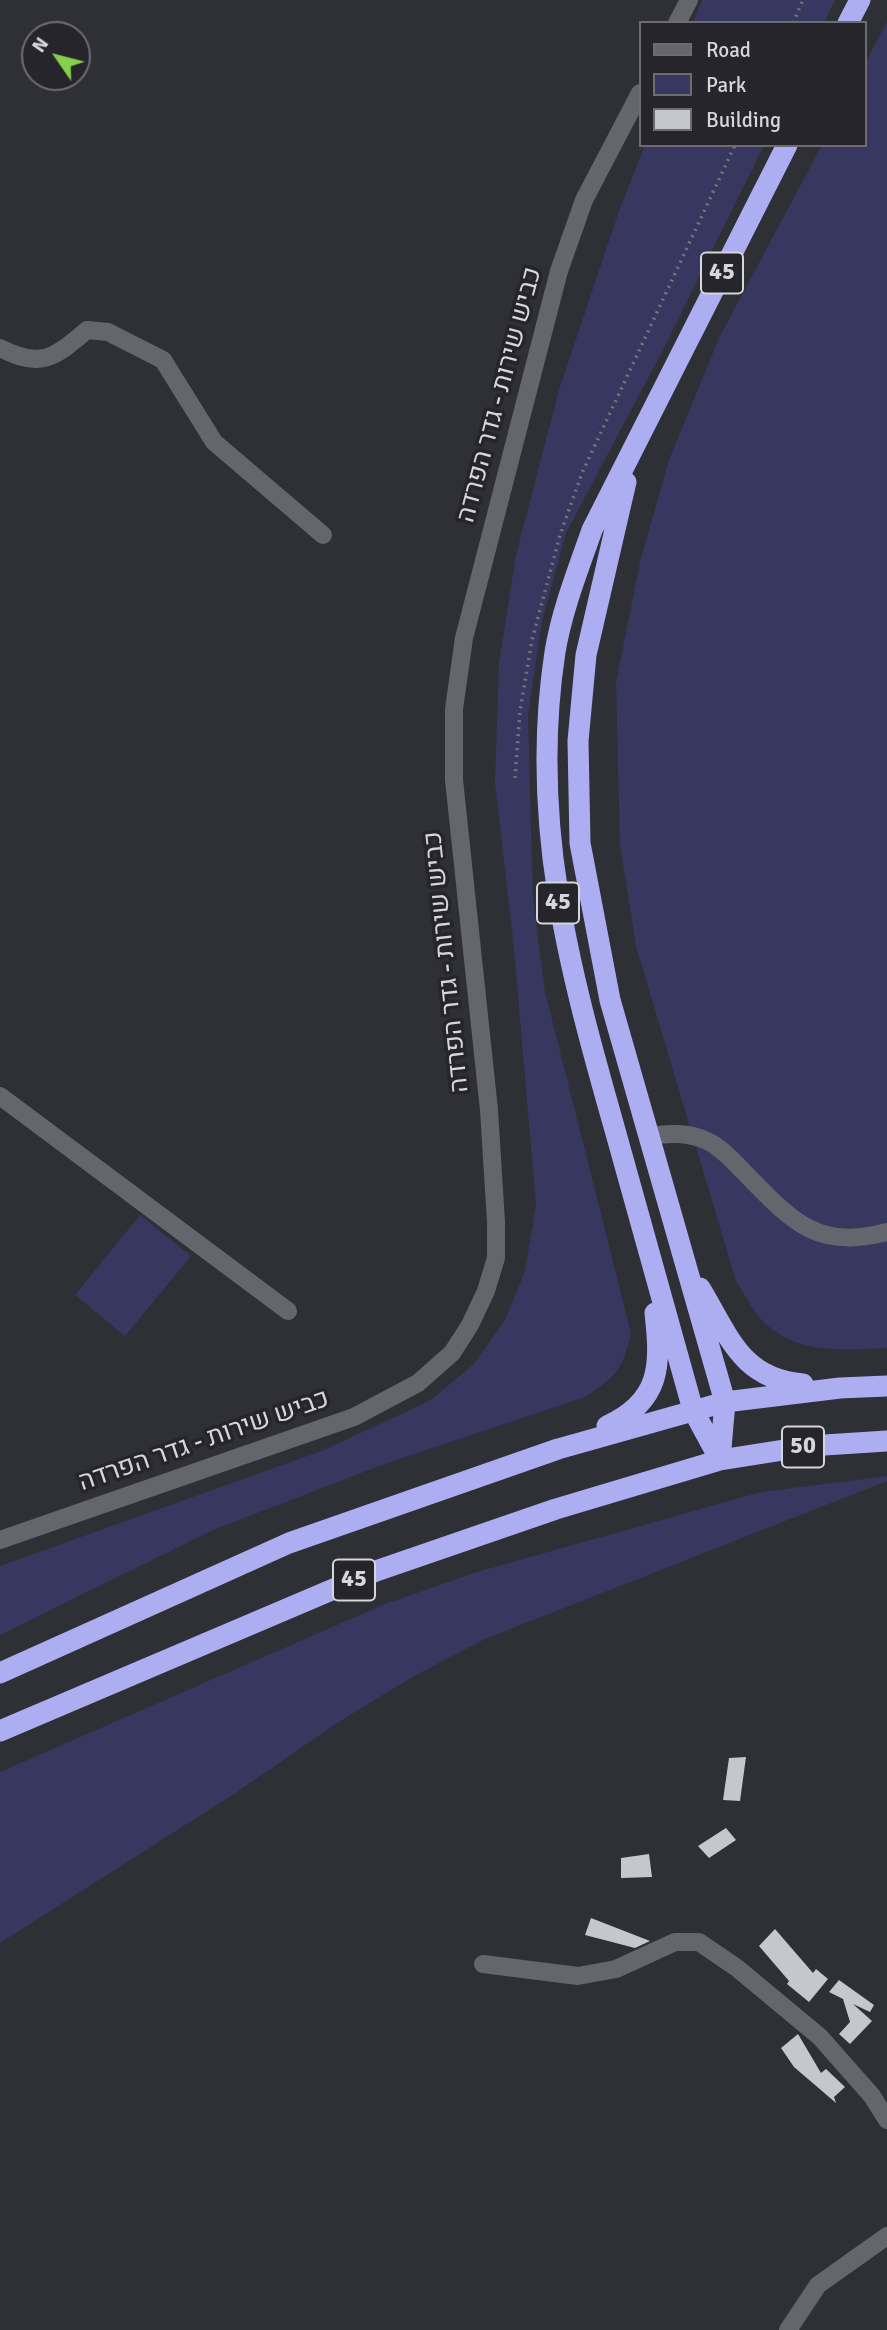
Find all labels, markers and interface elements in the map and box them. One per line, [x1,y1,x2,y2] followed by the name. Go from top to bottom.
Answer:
[21,21,91,91] north arrow
[638,21,866,147] legend
[27,33,54,57] text: N
[706,37,751,63] text: Road
[706,72,746,98] text: Park
[706,107,781,133] text: Building
[701,252,743,294] road number: 45
[451,264,549,526] street label: כביש שירות - גדר הפרדה
[418,830,476,1094] street label: כביש שירות - גדר הפרדה
[537,882,579,923] road number: 45
[75,1383,333,1499] street label: כביש שירות - גדר הפרדה
[782,1427,824,1468] road number: 50
[333,1560,375,1600] road number: 45

